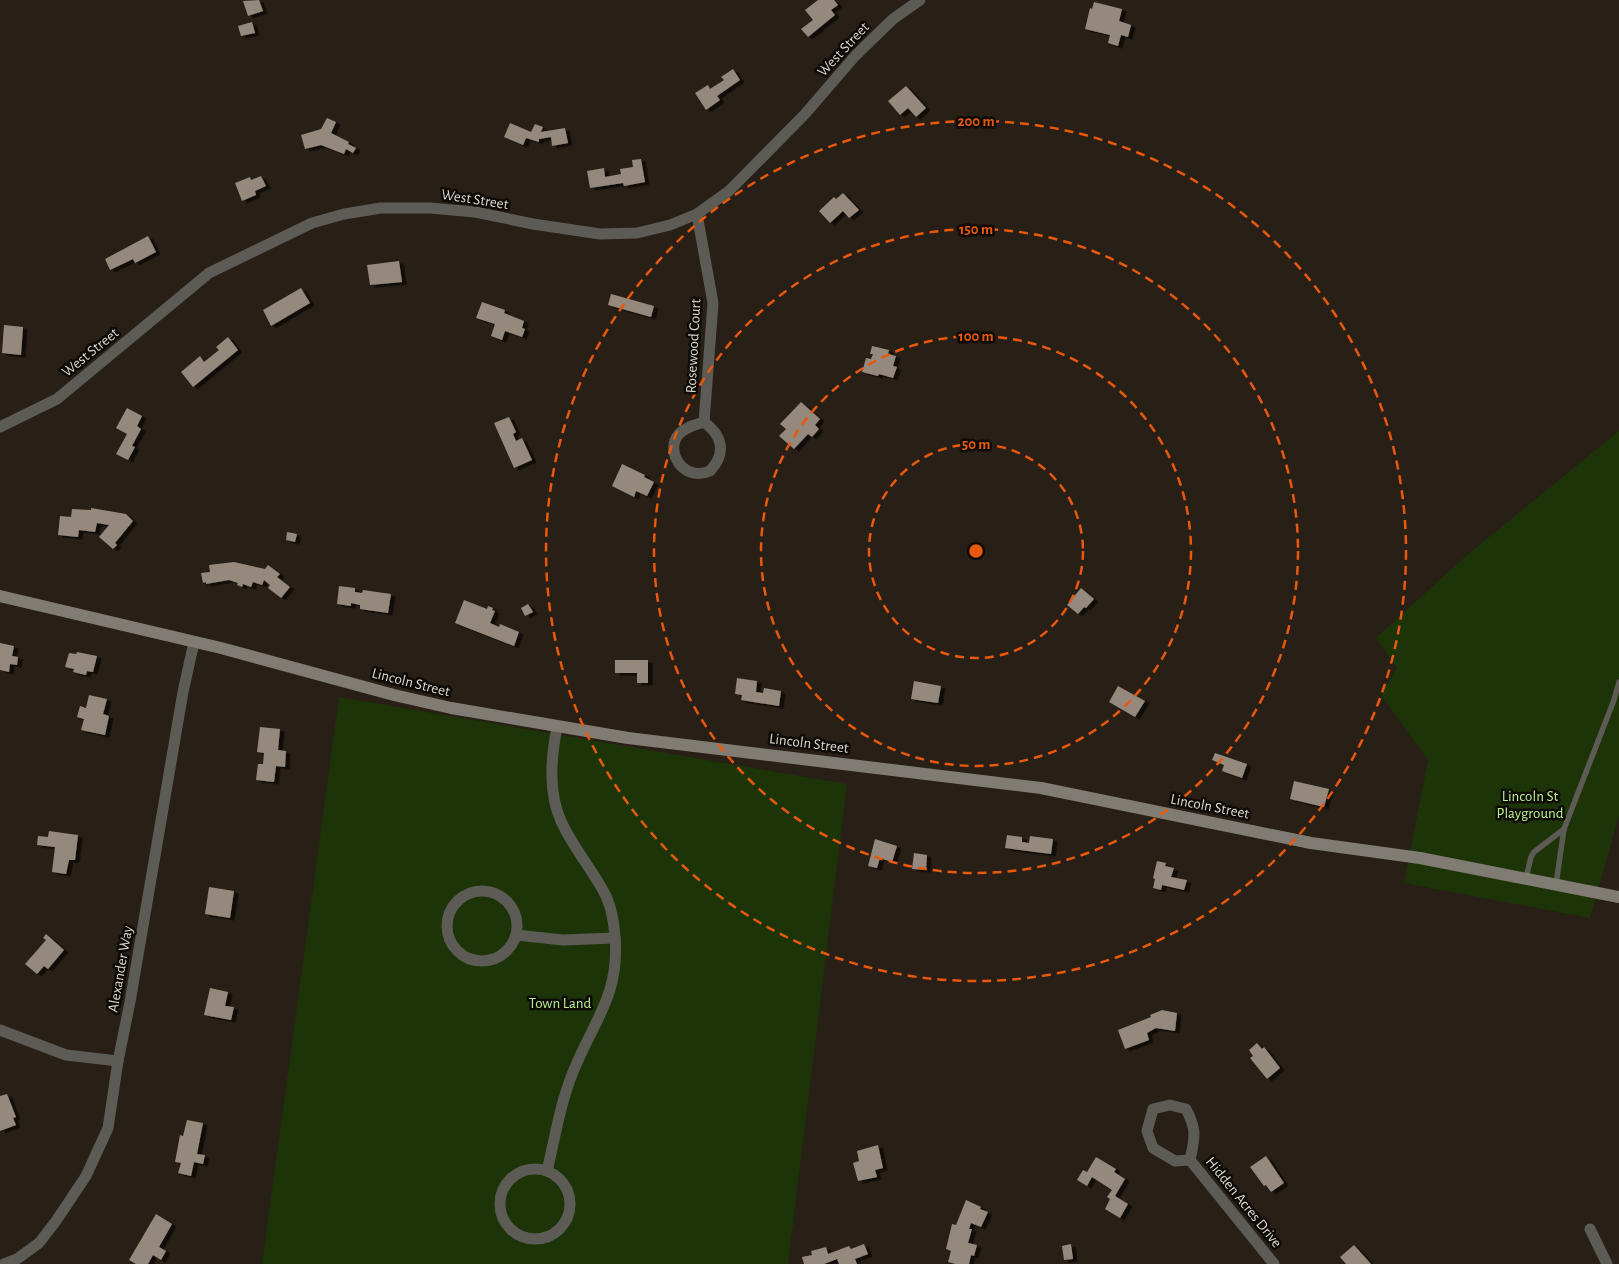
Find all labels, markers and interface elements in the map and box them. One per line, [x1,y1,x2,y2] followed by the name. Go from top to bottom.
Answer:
[815,19,872,79] street label: West Street
[957,114,995,129] text: 200 m
[440,187,510,212] street label: West Street
[959,222,993,237] text: 150 m
[684,298,703,394] street label: Rosewood Court
[59,325,122,380] street label: West Street
[958,329,994,344] text: 100 m
[962,437,990,452] text: 50 m
[967,542,985,560] centre of rings
[370,666,452,699] street label: Lincoln Street
[768,731,850,756] street label: Lincoln Street
[1497,789,1564,821] park label: Lincoln St Playground
[1169,791,1251,822] street label: Lincoln Street
[105,924,136,1014] street label: Alexander Way
[529,996,591,1011] park label: Town Land
[1203,1154,1285,1250] street label: Hidden Acres Drive

